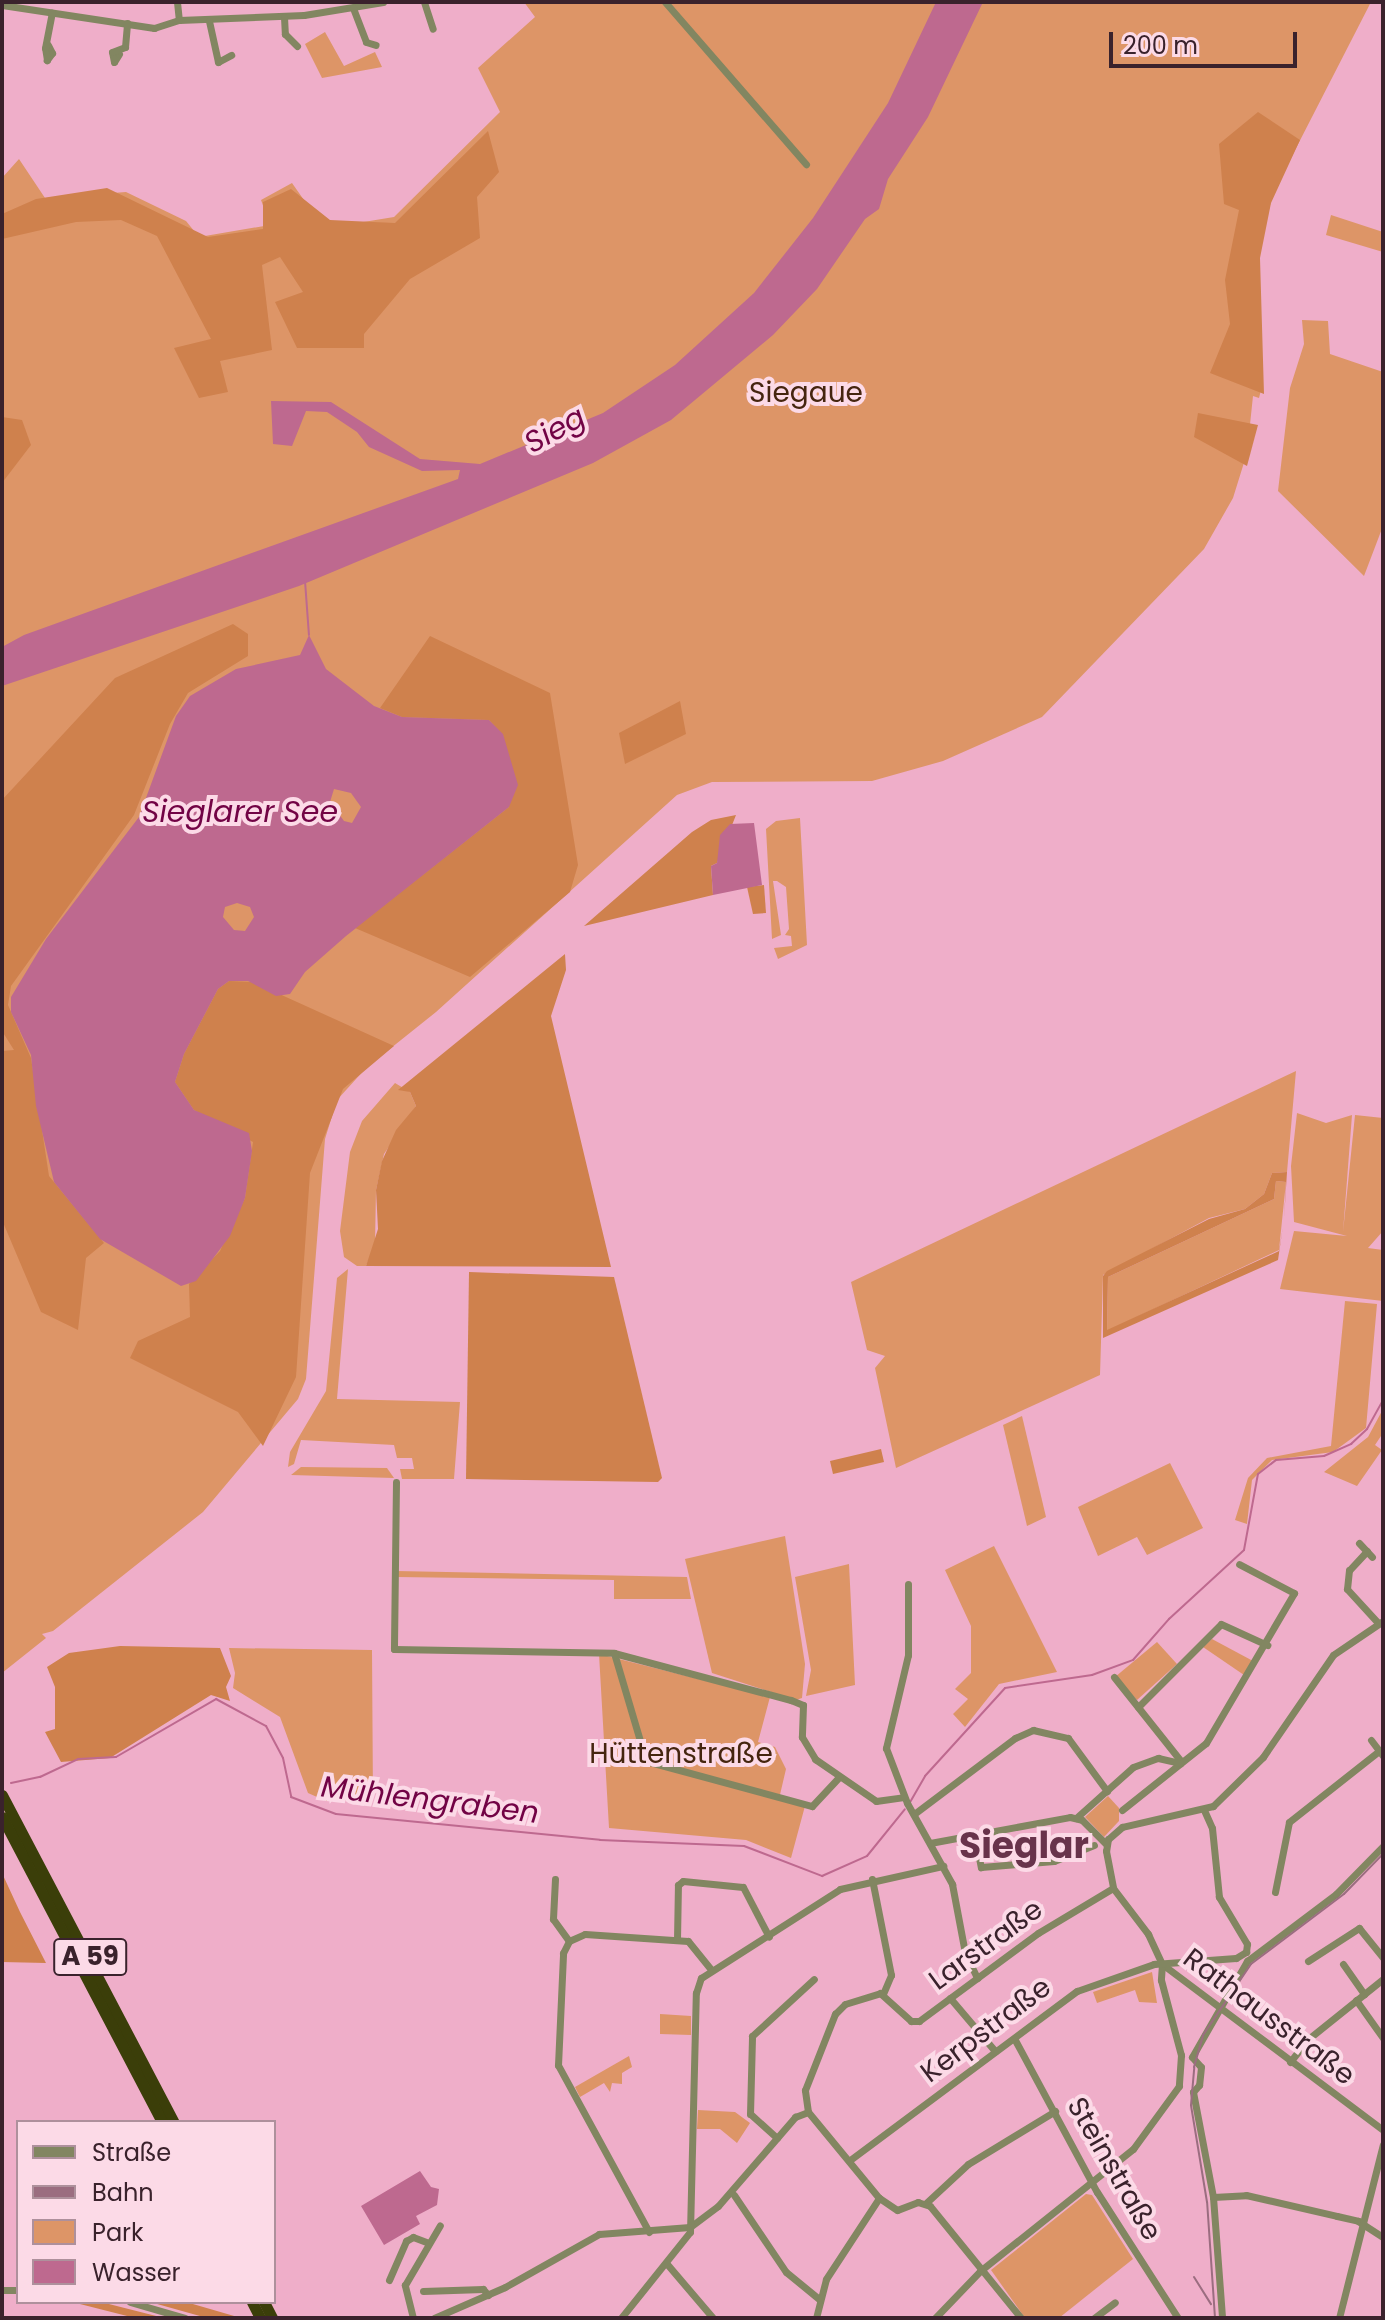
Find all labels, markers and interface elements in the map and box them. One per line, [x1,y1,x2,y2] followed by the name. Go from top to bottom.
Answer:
[1113,16,1301,66] scale bar
[1123,29,1198,62] text: 200 m
[749,376,863,410] park label: Siegaue
[518,399,592,461] water label: Sieg
[142,794,338,830] water label: Sieglarer See
[589,1737,773,1771] park label: Hüttenstraße
[319,1769,541,1831] water label: Mühlengraben
[959,1824,1089,1868] district label: Sieglar
[923,1893,1049,1997] street label: Larstraße
[52,1935,128,1979] road number: A 59
[1177,1942,1361,2092] street label: Rathausstraße
[914,1970,1058,2090] street label: Kerpstraße
[1060,2092,1168,2246] street label: Steinstraße
[16,2120,276,2304] legend
[92,2136,171,2169] text: Straße
[92,2176,154,2209] text: Bahn
[92,2216,143,2249] text: Park
[92,2256,181,2289] text: Wasser

